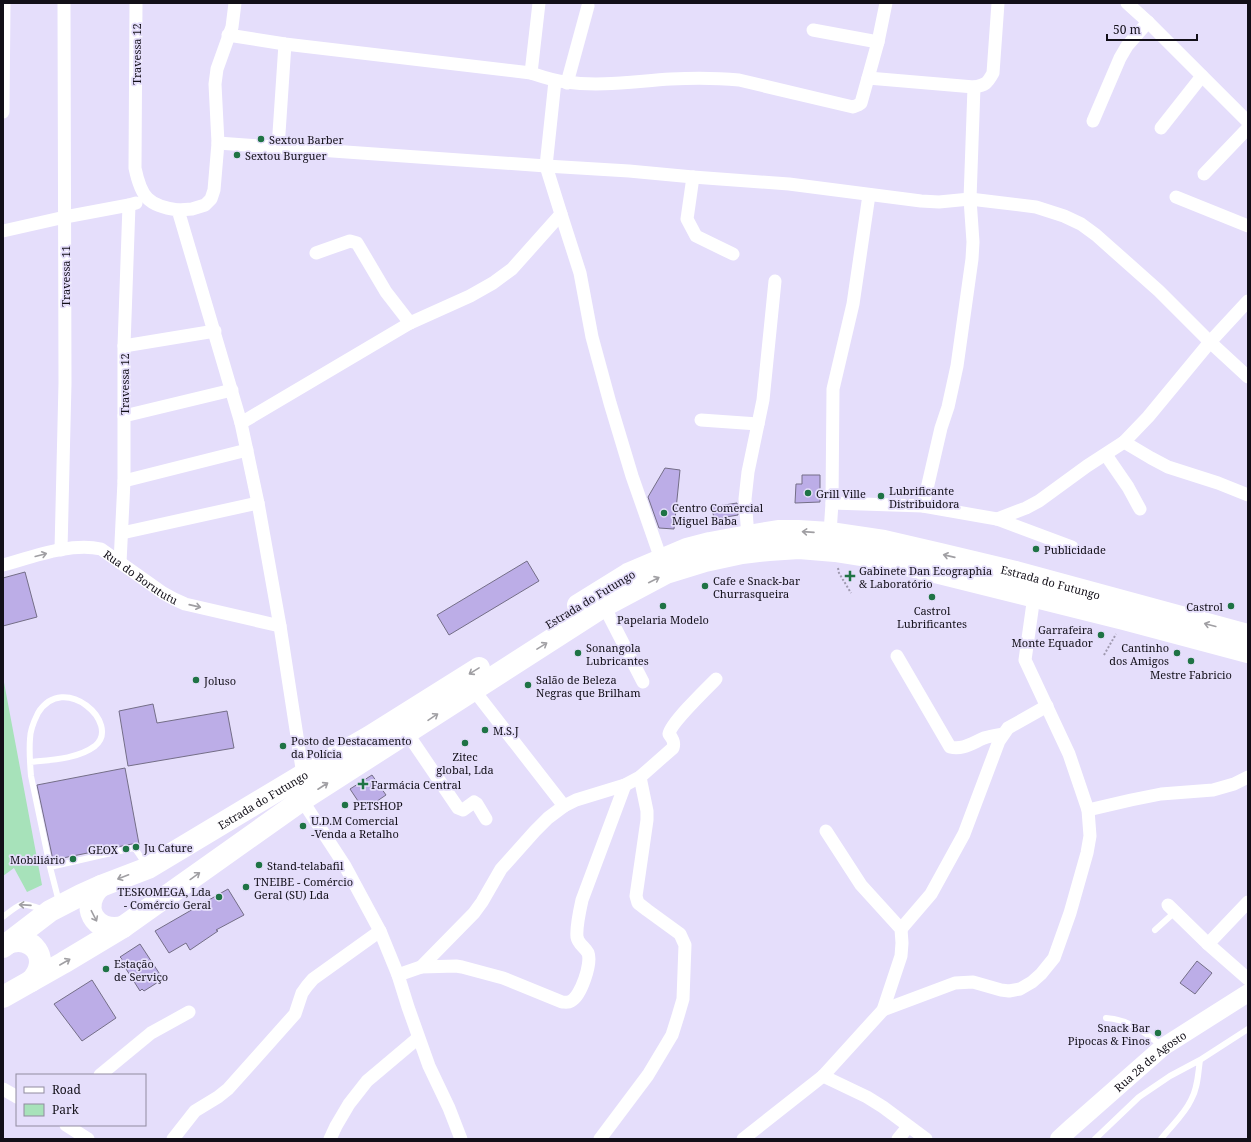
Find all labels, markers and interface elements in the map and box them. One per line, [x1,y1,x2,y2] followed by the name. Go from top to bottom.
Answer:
[1107,16,1197,42] scale bar
[1113,21,1141,38] text: 50 m
[129,23,144,85] street label: Travessa 12
[269,132,344,147] place label: Sextou Barber
[256,134,266,144] marker: Sextou Barber
[245,148,327,163] place label: Sextou Burguer
[232,150,242,160] marker: Sextou Burguer
[58,245,73,307] street label: Travessa 11
[117,353,132,415] street label: Travessa 12
[889,483,960,511] place label: Lubrificante Distribuidora
[816,486,866,501] place label: Grill Ville
[803,488,813,498] marker: Grill Ville
[876,491,886,501] marker: Lubrificante Distribuidora
[672,500,764,528] place label: Centro Comercial Miguel Baba
[659,508,669,518] marker: Centro Comercial Miguel Baba
[802,528,815,535] one-way arrow
[1044,542,1106,557] place label: Publicidade
[1031,544,1041,554] marker: Publicidade
[101,546,180,607] street label: Rua do Borututu
[34,551,47,558] one-way arrow
[943,552,956,559] one-way arrow
[999,561,1102,602] street label: Estrada do Futungo
[859,563,992,591] place label: Gabinete Dan Ecographia & Laboratório
[542,566,638,632] street label: Estrada do Futungo
[844,570,856,582] marker: Gabinete Dan Ecographia & Laboratório
[713,573,801,601] place label: Cafe e Snack-bar Churrasqueira
[647,576,659,583] one-way arrow
[700,581,710,591] marker: Cafe e Snack-bar Churrasqueira
[927,592,937,602] marker: Castrol Lubrificantes
[1186,599,1224,614] place label: Castrol
[658,601,668,611] marker: Papelaria Modelo
[1226,601,1236,611] marker: Castrol
[188,602,201,610] one-way arrow
[897,603,967,631] place label: Castrol Lubrificantes
[617,612,709,627] place label: Papelaria Modelo
[1204,620,1217,628] one-way arrow
[1012,622,1094,650] place label: Garrafeira Monte Equador
[1096,630,1106,640] marker: Garrafeira Monte Equador
[586,640,649,668] place label: Sonangola Lubricantes
[1109,640,1169,668] place label: Cantinho dos Amigos
[536,642,547,650] one-way arrow
[573,648,583,658] marker: Sonangola Lubricantes
[1172,648,1182,658] marker: Cantinho dos Amigos
[1186,656,1196,666] marker: Mestre Fabricio
[469,666,480,675] one-way arrow
[1150,667,1232,682] place label: Mestre Fabricio
[536,672,641,700] place label: Salão de Beleza Negras que Brilham
[203,673,236,688] place label: Joluso
[191,675,201,685] marker: Joluso
[523,680,533,690] marker: Salão de Beleza Negras que Brilham
[427,712,439,720] one-way arrow
[493,723,519,738] place label: M.S.J
[480,725,490,735] marker: M.S.J
[291,733,412,761] place label: Posto de Destacamento da Polícia
[460,738,470,748] marker: Zitec global, Lda
[278,741,288,751] marker: Posto de Destacamento da Polícia
[436,749,494,777] place label: Zitec global, Lda
[215,766,310,832] street label: Estrada do Futungo
[371,777,462,792] place label: Farmácia Central
[358,779,368,789] marker: Farmácia Central
[317,782,329,790] one-way arrow
[353,798,403,813] place label: PETSHOP
[340,800,350,810] marker: PETSHOP
[311,813,399,841] place label: U.D.M Comercial -Venda a Retalho
[298,821,308,831] marker: U.D.M Comercial -Venda a Retalho
[143,840,193,855] place label: Ju Cature
[88,842,119,857] place label: GEOX
[131,842,141,852] marker: Ju Cature
[121,844,131,854] marker: GEOX
[10,852,65,867] place label: Mobiliário
[68,854,78,864] marker: Mobiliário
[267,858,344,873] place label: Stand-telabafil
[254,860,264,870] marker: Stand-telabafil
[190,872,201,880] one-way arrow
[118,874,130,882] one-way arrow
[254,874,353,902] place label: TNEIBE - Comércio Geral (SU) Lda
[241,882,251,892] marker: TNEIBE - Comércio Geral (SU) Lda
[118,884,212,912] place label: TESKOMEGA, Lda - Comércio Geral
[214,892,224,902] marker: TESKOMEGA, Lda - Comércio Geral
[18,902,31,909] one-way arrow
[91,910,98,922] one-way arrow
[114,956,168,984] place label: Estação de Serviço
[59,958,71,966] one-way arrow
[101,964,111,974] marker: Estação de Serviço
[1068,1020,1151,1048] place label: Snack Bar Pipocas & Finos
[1110,1027,1189,1095] street label: Rua 28 de Agosto
[1153,1028,1163,1038] marker: Snack Bar Pipocas & Finos
[16,1074,146,1126] legend
[52,1081,82,1098] text: Road
[52,1101,80,1118] text: Park

